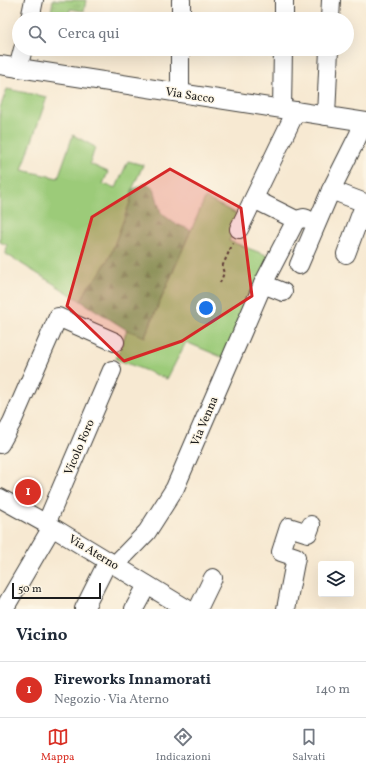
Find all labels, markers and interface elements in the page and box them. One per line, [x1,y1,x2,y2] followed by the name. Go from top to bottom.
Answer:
[12,12,354,56] search box
[26,23,48,45] icon: search
[58,24,120,45] text: Cerca qui
[164,84,215,108] street label: Via Sacco
[196,298,216,318] your location
[187,394,223,449] street label: Via Venna
[61,417,99,478] street label: Vicolo Foro
[15,477,41,507] pin: 1
[65,532,122,574] street label: Via Aterno
[318,561,354,597] map controls
[318,561,354,597] button: layers
[12,581,101,600] scale bar
[18,582,42,597] text: 50 m
[16,624,67,647] text: Vicino
[54,670,211,691] text: Fireworks Innamorati
[26,681,32,699] text: 1
[316,681,350,699] text: 140 m
[54,691,169,709] text: Negozio · Via Aterno
[41,726,74,765] tab: Mappa
[156,726,211,765] tab: Indicazioni
[292,726,325,765] tab: Salvati

